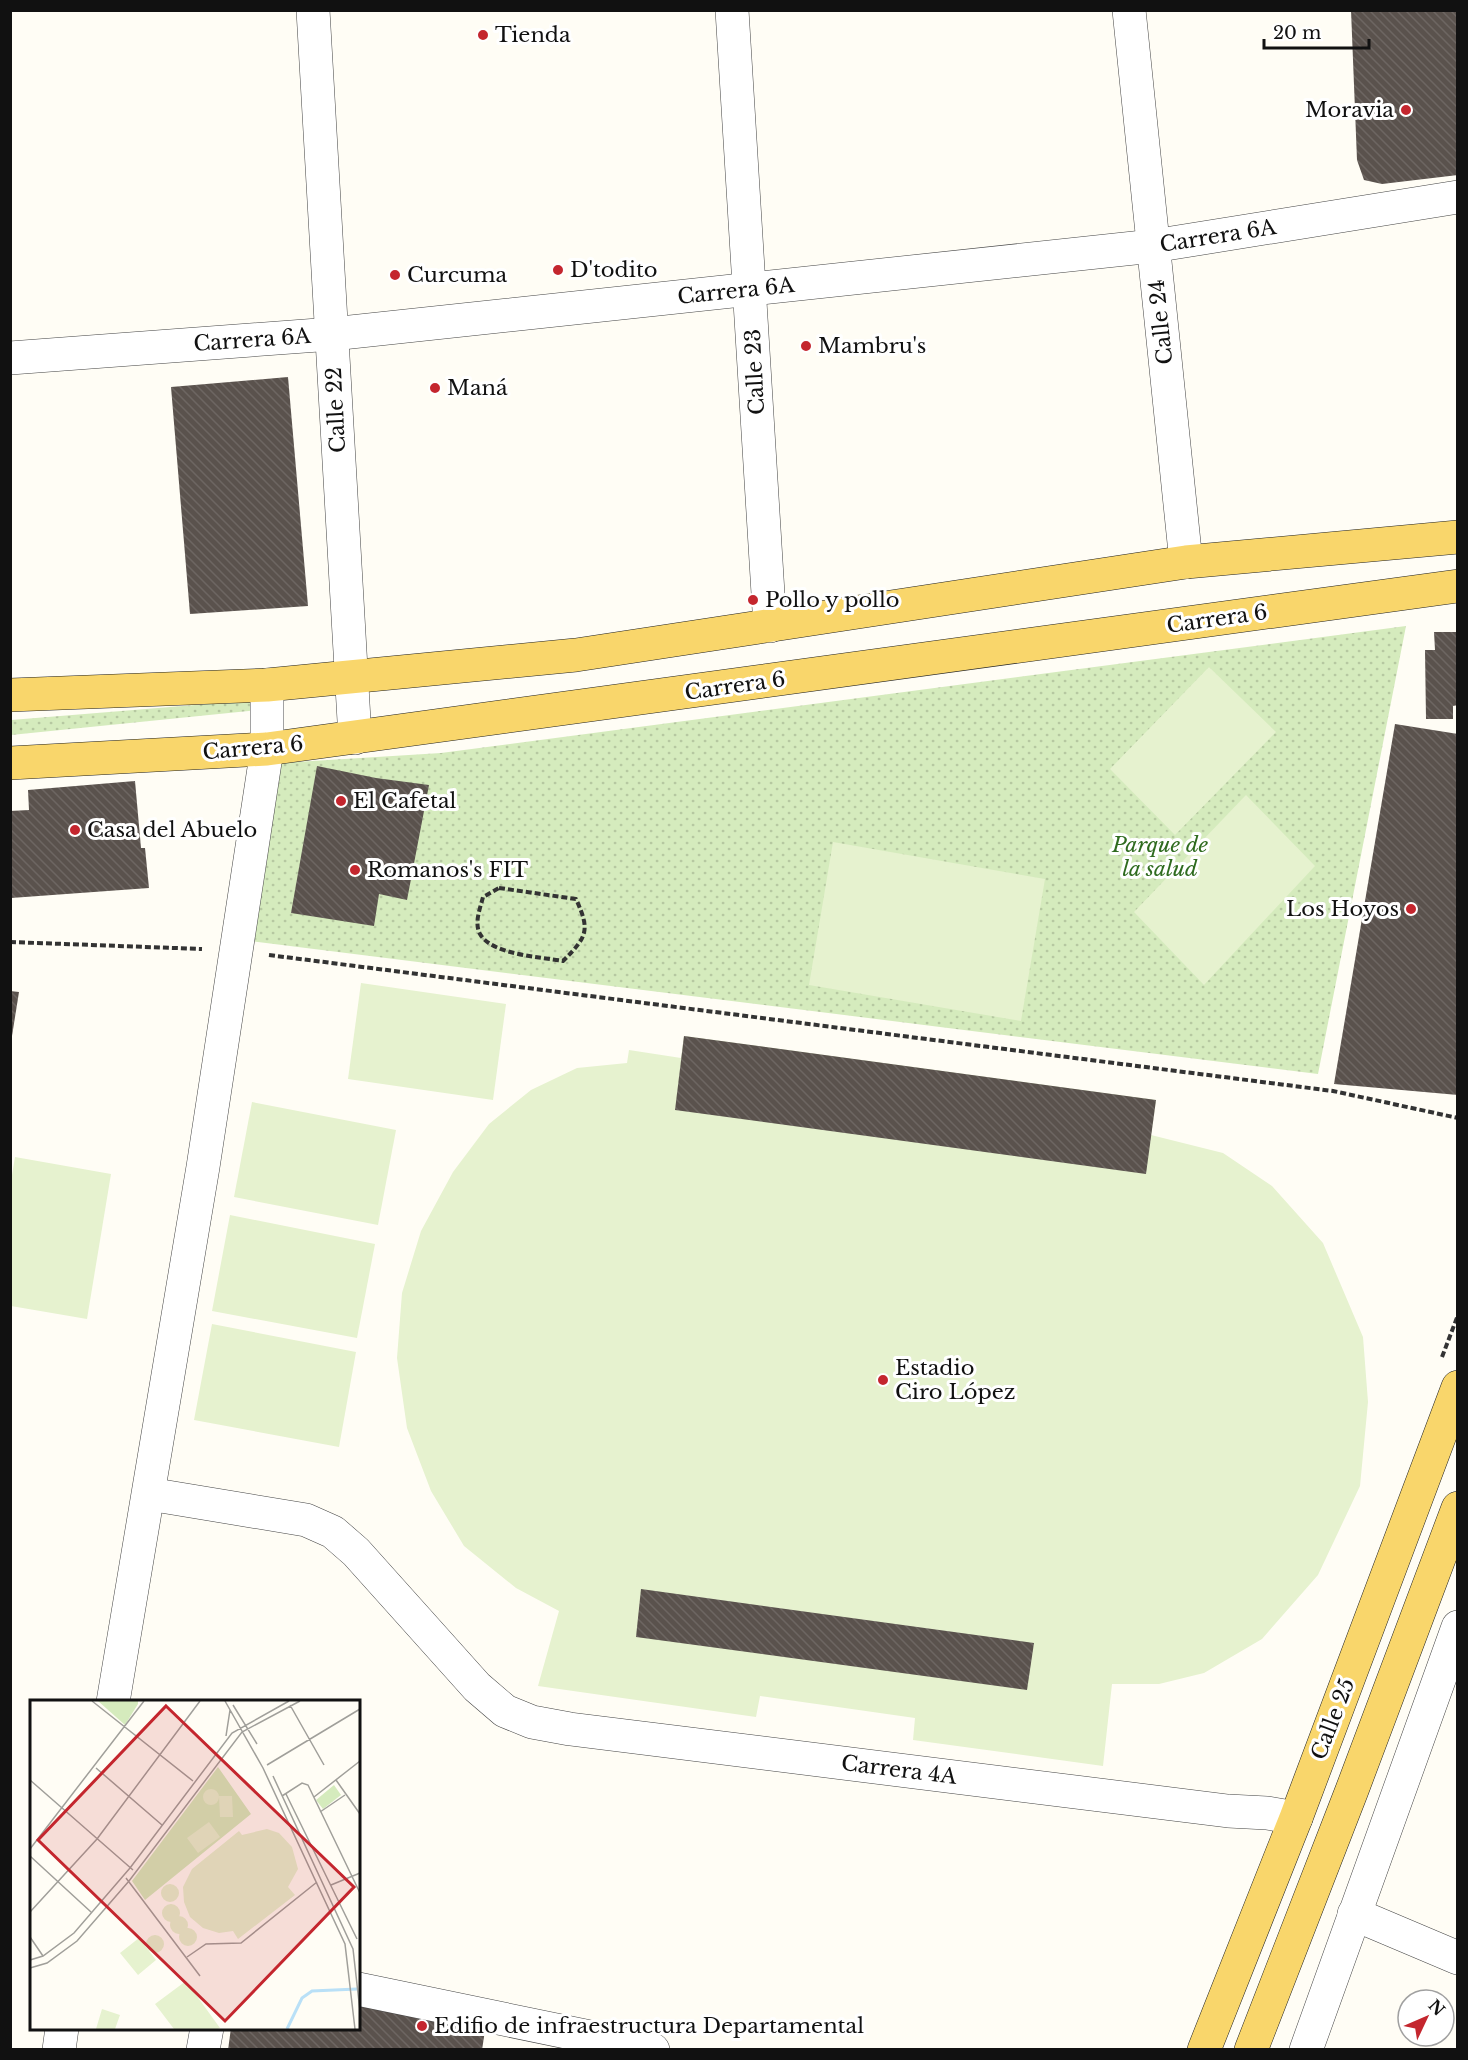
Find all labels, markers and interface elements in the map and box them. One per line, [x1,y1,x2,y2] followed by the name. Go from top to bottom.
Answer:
[1264,12,1369,50] scale bar
[495,22,571,48] place label: Tienda
[1273,22,1321,44] text: 20 m
[476,28,490,42] marker: Tienda
[1305,97,1394,123] place label: Moravia
[1399,103,1413,117] marker: Moravia
[1158,214,1279,258] street label: Carrera 6A
[570,257,658,283] place label: D'todito
[407,262,508,288] place label: Curcuma
[551,263,565,277] marker: D'todito
[388,268,402,282] marker: Curcuma
[676,272,797,310] street label: Carrera 6A
[1144,278,1178,366] street label: Calle 24
[192,323,312,357] street label: Carrera 6A
[740,328,770,416] street label: Calle 23
[818,333,926,359] place label: Mambru's
[799,339,813,353] marker: Mambru's
[321,366,351,454] street label: Calle 22
[447,375,508,401] place label: Maná
[428,381,442,395] marker: Maná
[765,587,900,613] place label: Pollo y pollo
[746,593,760,607] marker: Pollo y pollo
[1165,599,1269,639] street label: Carrera 6
[683,666,787,706] street label: Carrera 6
[201,731,305,765] street label: Carrera 6
[353,788,457,814] place label: El Cafetal
[334,794,348,808] marker: El Cafetal
[87,817,257,843] place label: Casa del Abuelo
[68,823,82,837] marker: Casa del Abuelo
[1111,832,1208,882] park label: Parque de la salud
[367,857,528,883] place label: Romanos's FIT
[348,863,362,877] marker: Romanos's FIT
[1286,896,1399,922] place label: Los Hoyos
[1404,902,1418,916] marker: Los Hoyos
[895,1355,1016,1405] place label: Estadio Ciro López
[876,1373,890,1387] marker: Estadio Ciro López
[1306,1675,1360,1763] street label: Calle 25
[30,1700,360,2030] inset map
[840,1750,959,1790] street label: Carrera 4A
[1396,1988,1456,2048] north arrow
[1424,1995,1449,2020] text: N
[434,2013,864,2039] place label: Edifio de infraestructura Departamental
[415,2019,429,2033] marker: Edifio de infraestructura Departamental

